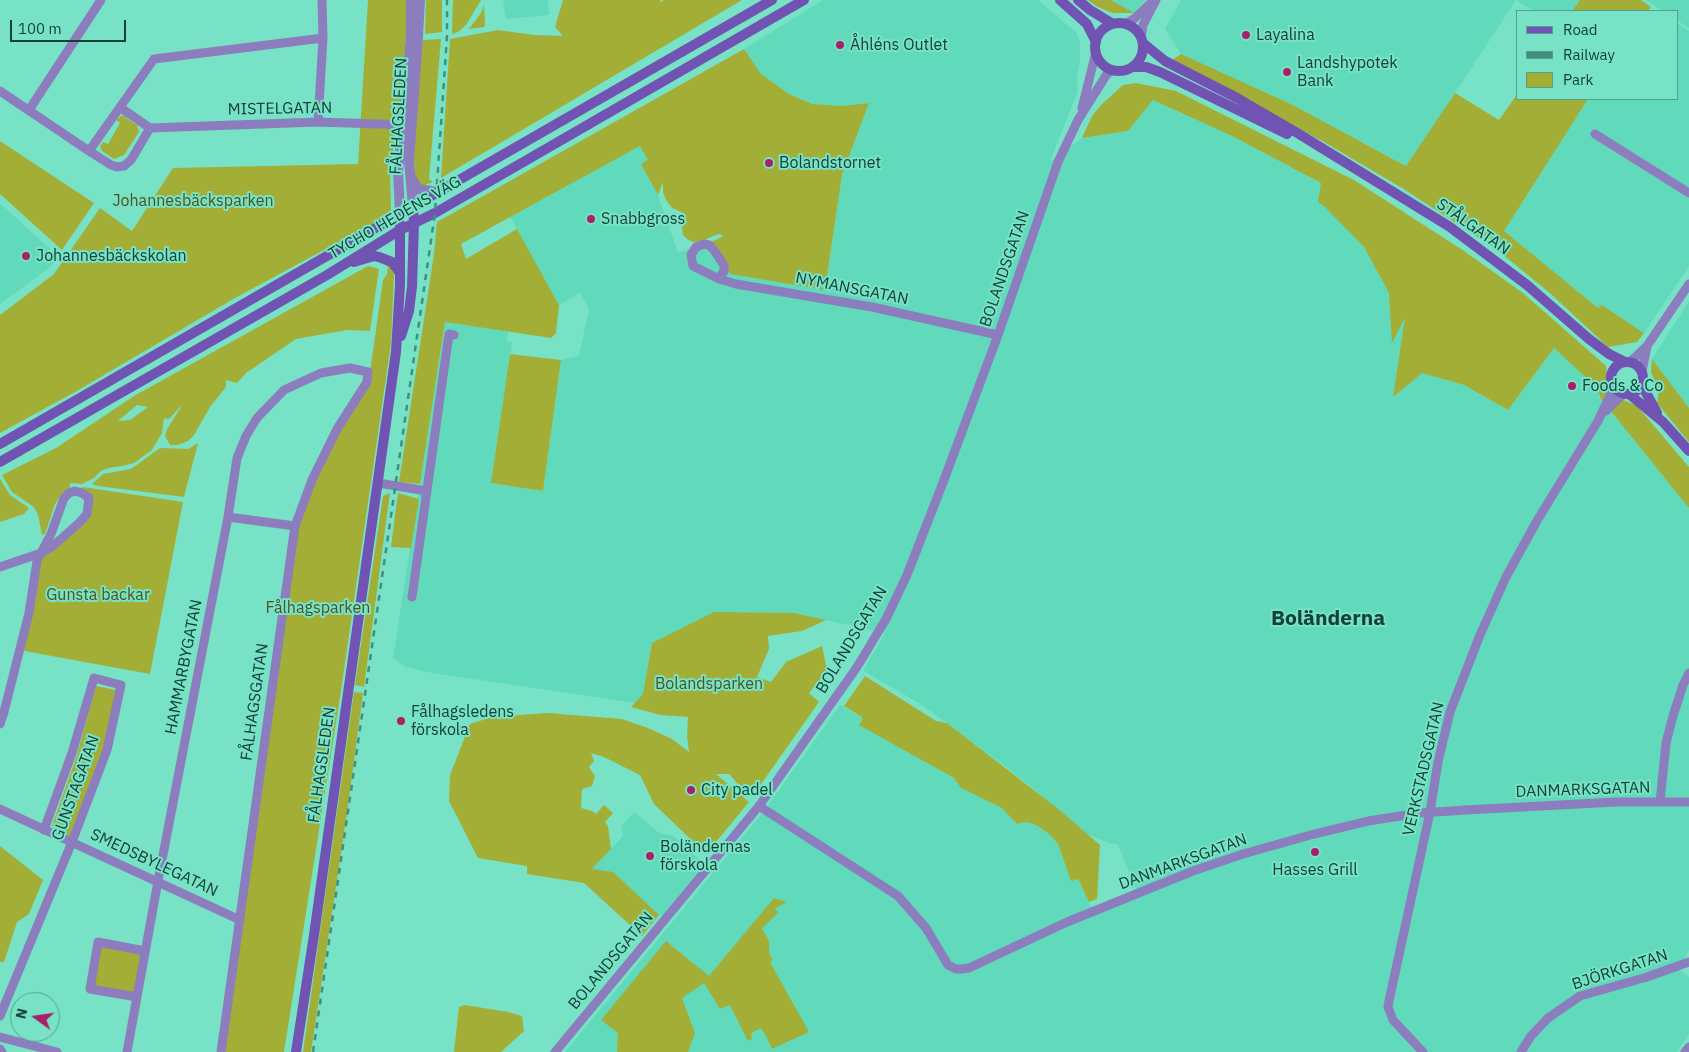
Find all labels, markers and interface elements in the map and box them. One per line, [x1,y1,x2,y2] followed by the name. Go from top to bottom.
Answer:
[12,10,129,42] scale bar
[1516,10,1679,100] legend
[18,19,62,38] text: 100 m
[1563,20,1598,39] text: Road
[1256,25,1315,45] place label: Layalina
[1240,29,1252,41] marker: Layalina
[850,35,948,55] place label: Åhléns Outlet
[834,39,846,51] marker: Åhléns Outlet
[1563,45,1615,64] text: Railway
[1297,53,1398,91] place label: Landshypotek Bank
[386,57,412,175] street label: FÅLHAGSLEDEN
[1281,66,1293,78] marker: Landshypotek Bank
[1563,70,1593,89] text: Park
[228,98,332,120] street label: MISTELGATAN
[779,153,881,173] place label: Bolandstornet
[763,157,775,169] marker: Bolandstornet
[325,172,465,264] street label: TYCHO HEDÉNS VÄG
[112,191,274,211] park label: Johannesbäcksparken
[1433,195,1513,259] street label: STÅLGATAN
[976,208,1034,330] street label: BOLANDSGATAN
[601,209,685,229] place label: Snabbgross
[585,213,597,225] marker: Snabbgross
[36,246,187,266] place label: Johannesbäckskolan
[20,250,32,262] marker: Johannesbäckskolan
[794,269,910,309] street label: NYMANSGATAN
[1582,376,1663,396] place label: Foods & Co
[1566,380,1578,392] marker: Foods & Co
[812,583,892,697] street label: BOLANDSGATAN
[46,585,150,605] park label: Gunsta backar
[162,598,206,736] street label: HAMMARBYGATAN
[266,598,370,618] park label: Fålhagsparken
[1271,606,1385,632] district label: Boländerna
[237,642,273,762] street label: FÅLHAGSGATAN
[655,674,763,694] park label: Bolandsparken
[1399,700,1449,838] street label: VERKSTADSGATAN
[411,702,514,740] place label: Fålhagsledens förskola
[304,706,340,824] street label: FÅLHAGSLEDEN
[395,715,407,727] marker: Fålhagsledens förskola
[48,733,104,843] street label: GUNSTAGATAN
[1515,778,1651,802] street label: DANMARKSGATAN
[701,780,773,800] place label: City padel
[685,784,697,796] marker: City padel
[87,825,221,901] street label: SMEDSBYLEGATAN
[1116,830,1250,894] street label: DANMARKSGATAN
[660,837,751,875] place label: Boländernas förskola
[1309,846,1321,858] marker: Hasses Grill
[644,850,656,862] marker: Boländernas förskola
[1272,860,1358,880] place label: Hasses Grill
[565,908,657,1014] street label: BOLANDSGATAN
[1570,945,1670,995] street label: BJÖRKGATAN
[10,992,60,1042] north arrow
[11,1007,31,1021] text: N

